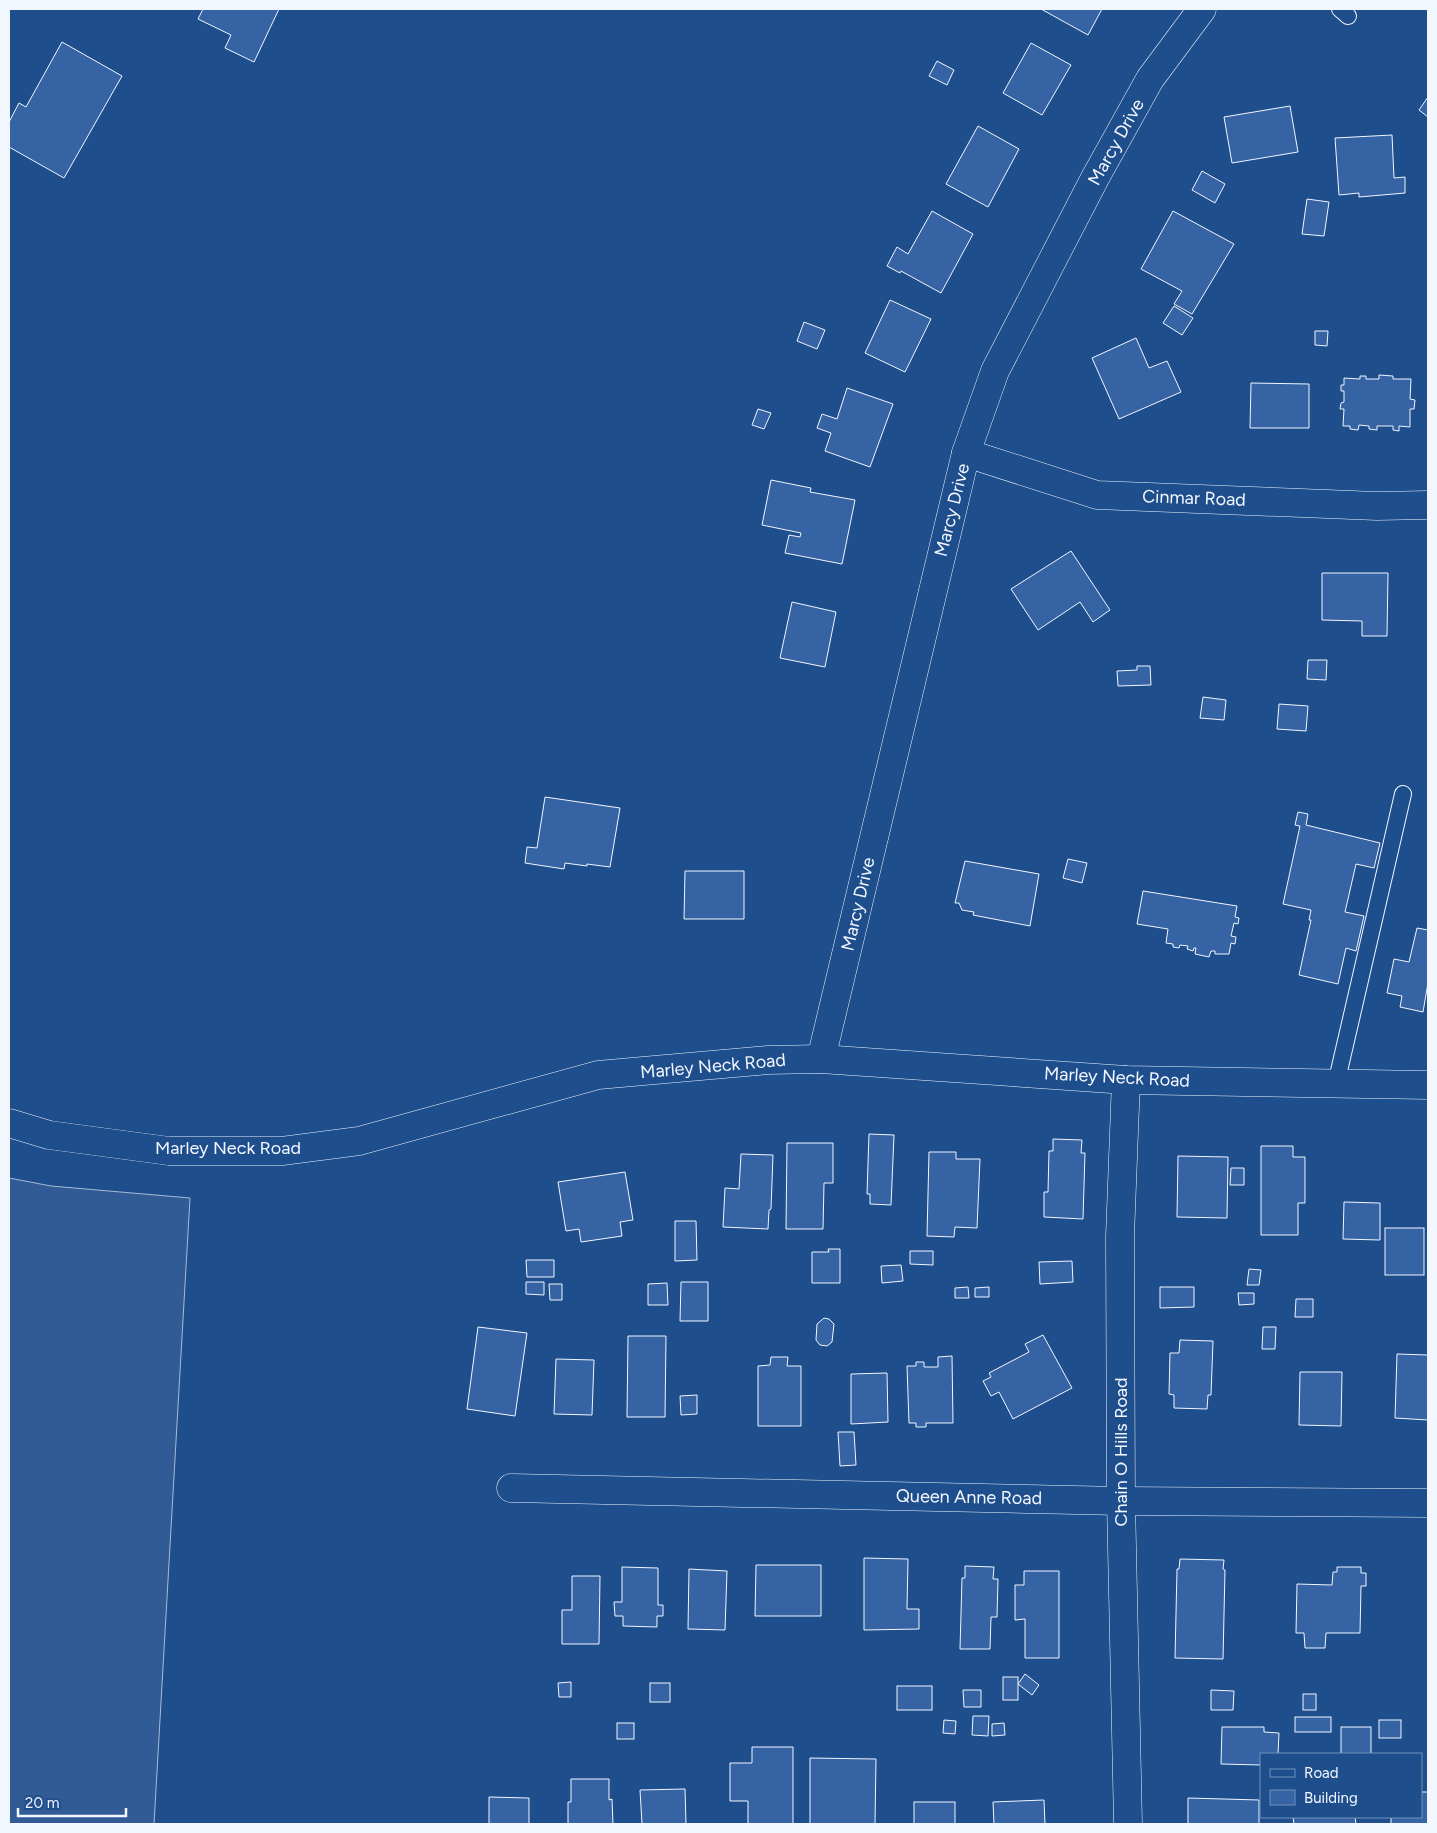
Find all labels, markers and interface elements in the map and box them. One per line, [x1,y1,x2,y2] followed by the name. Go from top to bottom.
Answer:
[1083,95,1149,189] street label: Marcy Drive
[930,461,974,559] street label: Marcy Drive
[1142,485,1246,511] street label: Cinmar Road
[837,855,880,953] street label: Marcy Drive
[639,1049,787,1083] street label: Marley Neck Road
[1043,1062,1191,1092] street label: Marley Neck Road
[155,1137,301,1159] street label: Marley Neck Road
[1110,1377,1132,1527] street label: Chain O Hills Road
[896,1485,1042,1509] street label: Queen Anne Road
[1260,1753,1422,1818] legend
[1304,1764,1339,1782] text: Road
[18,1786,125,1818] scale bar
[1304,1789,1358,1807] text: Building
[25,1794,59,1812] text: 20 m

